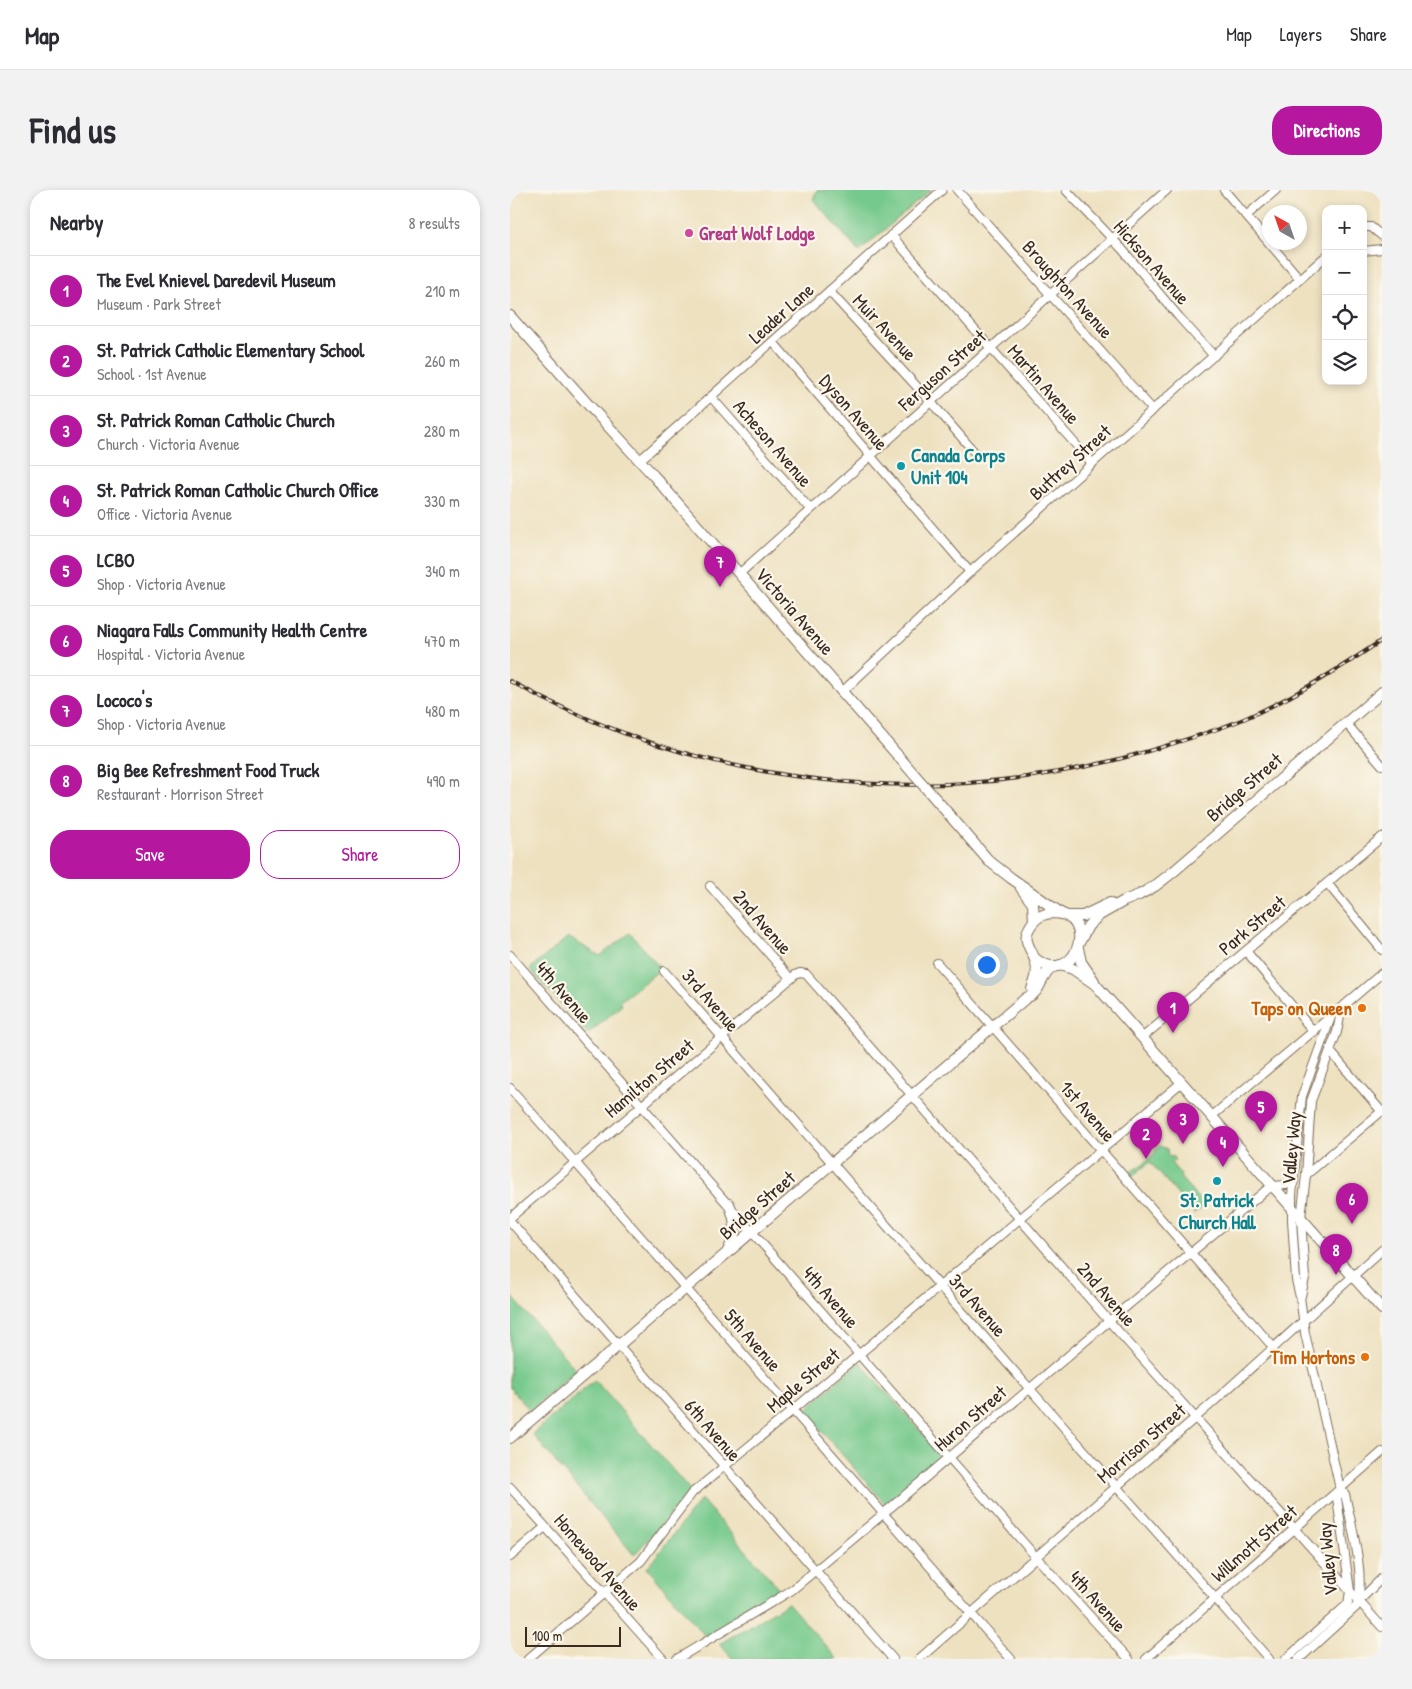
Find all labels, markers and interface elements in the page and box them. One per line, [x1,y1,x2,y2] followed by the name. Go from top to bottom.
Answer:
[25,19,59,51] text: Map
[1226,22,1252,47] text: Map
[1280,22,1322,47] text: Layers
[1350,22,1387,47] text: Share
[1272,106,1382,155] button: Directions
[30,107,116,154] text: Find us
[1262,205,1307,250] north arrow
[1322,205,1367,385] map controls
[1322,205,1367,250] button: +
[50,208,103,237] text: Nearby
[408,212,460,234] text: 8 results
[1108,214,1196,310] street label: Hickson Avenue
[699,220,816,247] place label: Great Wolf Lodge
[683,227,695,239] marker: Great Wolf Lodge
[1017,234,1119,344] street label: Broughton Avenue
[1322,250,1367,295] button: −
[97,267,336,293] text: The Evel Knievel Daredevil Museum
[743,276,820,349] street label: Leader Lane
[63,280,69,302] text: 1
[425,280,460,302] text: 210 m
[847,288,923,367] street label: Muir Avenue
[97,293,221,315] text: Museum · Park Street
[1322,295,1367,340] button: locate
[892,323,992,417] street label: Ferguson Street
[97,337,364,363] text: St. Patrick Catholic Elementary School
[1002,338,1086,430] street label: Martin Avenue
[1322,340,1367,385] button: layers
[62,350,70,372] text: 2
[424,350,460,372] text: 260 m
[97,363,207,385] text: School · 1st Avenue
[814,368,895,456] street label: Dyson Avenue
[728,394,819,493] street label: Acheson Avenue
[97,407,334,433] text: St. Patrick Roman Catholic Church
[1023,418,1117,506] street label: Buttrey Street
[62,420,70,442] text: 3
[424,420,460,442] text: 280 m
[97,433,240,455] text: Church · Victoria Avenue
[911,442,1006,490] place label: Canada Corps Unit 104
[895,460,907,472] marker: Canada Corps Unit 104
[97,477,378,503] text: St. Patrick Roman Catholic Church Office
[63,490,69,512] text: 4
[424,490,460,512] text: 330 m
[97,503,232,525] text: Office · Victoria Avenue
[704,546,736,587] pin: 7
[97,547,135,573] text: LCBO
[63,560,69,582] text: 5
[425,560,460,582] text: 340 m
[750,562,841,661] street label: Victoria Avenue
[97,573,226,595] text: Shop · Victoria Avenue
[97,617,367,643] text: Niagara Falls Community Health Centre
[63,630,69,652] text: 6
[424,630,460,652] text: 470 m
[97,643,245,665] text: Hospital · Victoria Avenue
[97,687,152,713] text: Lococo's
[62,700,70,722] text: 7
[425,700,460,722] text: 480 m
[97,713,226,735] text: Shop · Victoria Avenue
[1200,746,1288,827] street label: Bridge Street
[97,757,319,783] text: Big Bee Refreshment Food Truck
[63,770,69,792] text: 8
[426,770,460,792] text: 490 m
[97,783,263,805] text: Restaurant · Morrison Street
[50,830,250,879] button: Save
[260,830,460,879] button: Share
[728,884,798,960] street label: 2nd Avenue
[1213,889,1292,961] street label: Park Street
[974,952,1000,978] your location
[530,955,598,1029] street label: 4th Avenue
[676,963,746,1037] street label: 3rd Avenue
[1157,992,1189,1033] pin: 1
[1250,995,1352,1022] place label: Taps on Queen
[1356,1002,1368,1014] marker: Taps on Queen
[599,1032,700,1123] street label: Hamilton Street
[1054,1075,1122,1148] street label: 1st Avenue
[1245,1091,1277,1132] pin: 5
[1167,1103,1199,1144] pin: 3
[1275,1110,1307,1186] street label: Valley Way
[1130,1118,1162,1159] pin: 2
[1207,1126,1239,1167] pin: 4
[713,1164,801,1245] street label: Bridge Street
[1211,1175,1223,1187] marker: St. Patrick Church Hall
[1336,1183,1368,1224] pin: 6
[1178,1187,1257,1235] place label: St. Patrick Church Hall
[1320,1234,1352,1275] pin: 8
[1072,1256,1142,1332] street label: 2nd Avenue
[797,1260,865,1334] street label: 4th Avenue
[943,1268,1013,1342] street label: 3rd Avenue
[719,1303,788,1377] street label: 5th Avenue
[761,1341,845,1418] street label: Maple Street
[1270,1344,1356,1370] place label: Tim Hortons
[1359,1351,1371,1363] marker: Tim Hortons
[928,1379,1012,1457] street label: Huron Street
[679,1393,748,1467] street label: 6th Avenue
[1091,1397,1191,1489] street label: Morrison Street
[1205,1498,1303,1588] street label: Willmott Street
[548,1508,648,1617] street label: Homewood Avenue
[1311,1521,1343,1597] street label: Valley Way
[1064,1565,1133,1638] street label: 4th Avenue
[525,1624,621,1647] scale bar
[532,1626,562,1645] text: 100 m

